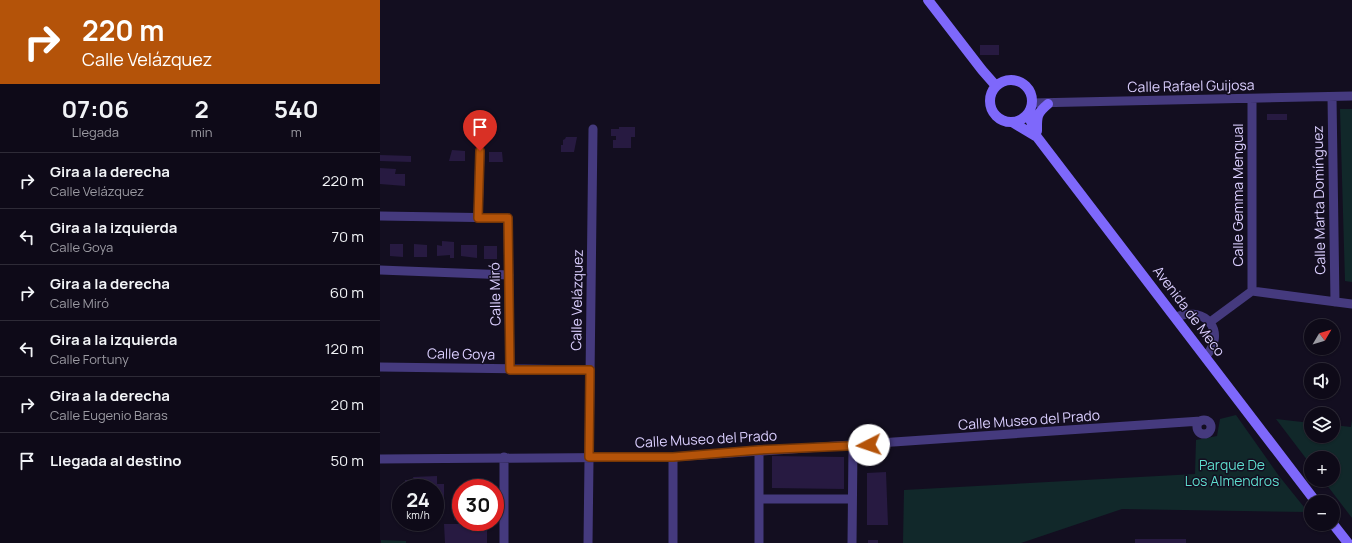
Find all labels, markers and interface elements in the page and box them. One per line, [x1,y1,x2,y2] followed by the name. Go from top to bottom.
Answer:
[82,11,165,49] text: 220 m
[16,16,68,68] icon: right
[82,47,212,71] text: Calle Velázquez
[1127,75,1255,96] street label: Calle Rafael Guijosa
[62,92,129,125] text: 07:06
[194,92,209,125] text: 2
[274,92,318,125] text: 540
[463,110,497,151] pin
[469,116,491,138] icon: arrive
[72,123,119,141] text: Llegada
[191,123,212,141] text: min
[291,123,302,141] text: m
[1228,123,1247,267] street label: Calle Gemma Mengual
[1308,125,1329,275] street label: Calle Marta Domínguez
[50,161,170,182] text: Gira a la derecha
[16,170,38,192] icon: right
[322,170,364,191] text: 220 m
[50,182,144,200] text: Calle Velázquez
[50,217,177,238] text: Gira a la izquierda
[16,226,38,248] icon: left
[332,226,364,247] text: 70 m
[50,238,113,256] text: Calle Goya
[566,249,587,351] street label: Calle Velázquez
[484,262,505,326] street label: Calle Miró
[1149,262,1230,360] street label: Avenida de Meco
[50,273,170,294] text: Gira a la derecha
[16,282,38,304] icon: right
[330,282,364,303] text: 60 m
[50,294,109,312] text: Calle Miró
[1304,319,1340,355] north arrow
[1304,319,1340,531] map controls
[50,329,177,350] text: Gira a la izquierda
[16,338,38,360] icon: left
[325,338,364,359] text: 120 m
[427,343,495,364] street label: Calle Goya
[50,350,129,368] text: Calle Fortuny
[1304,363,1340,399] button: sound
[50,385,170,406] text: Gira a la derecha
[16,394,38,416] icon: right
[331,394,364,415] text: 20 m
[957,405,1101,434] street label: Calle Museo del Prado
[50,406,168,424] text: Calle Eugenio Baras
[1304,407,1340,443] button: layers
[848,424,890,466] position arrow
[635,425,777,452] street label: Calle Museo del Prado
[16,450,38,472] icon: arrive
[50,450,182,471] text: Llegada al destino
[330,450,364,471] text: 50 m
[1304,451,1340,487] button: +
[1185,455,1279,490] park label: Parque De Los Almendros
[452,479,504,531] speed limit sign: 30
[406,486,430,513] text: 24
[1304,495,1340,531] button: −
[406,508,430,522] text: km/h

